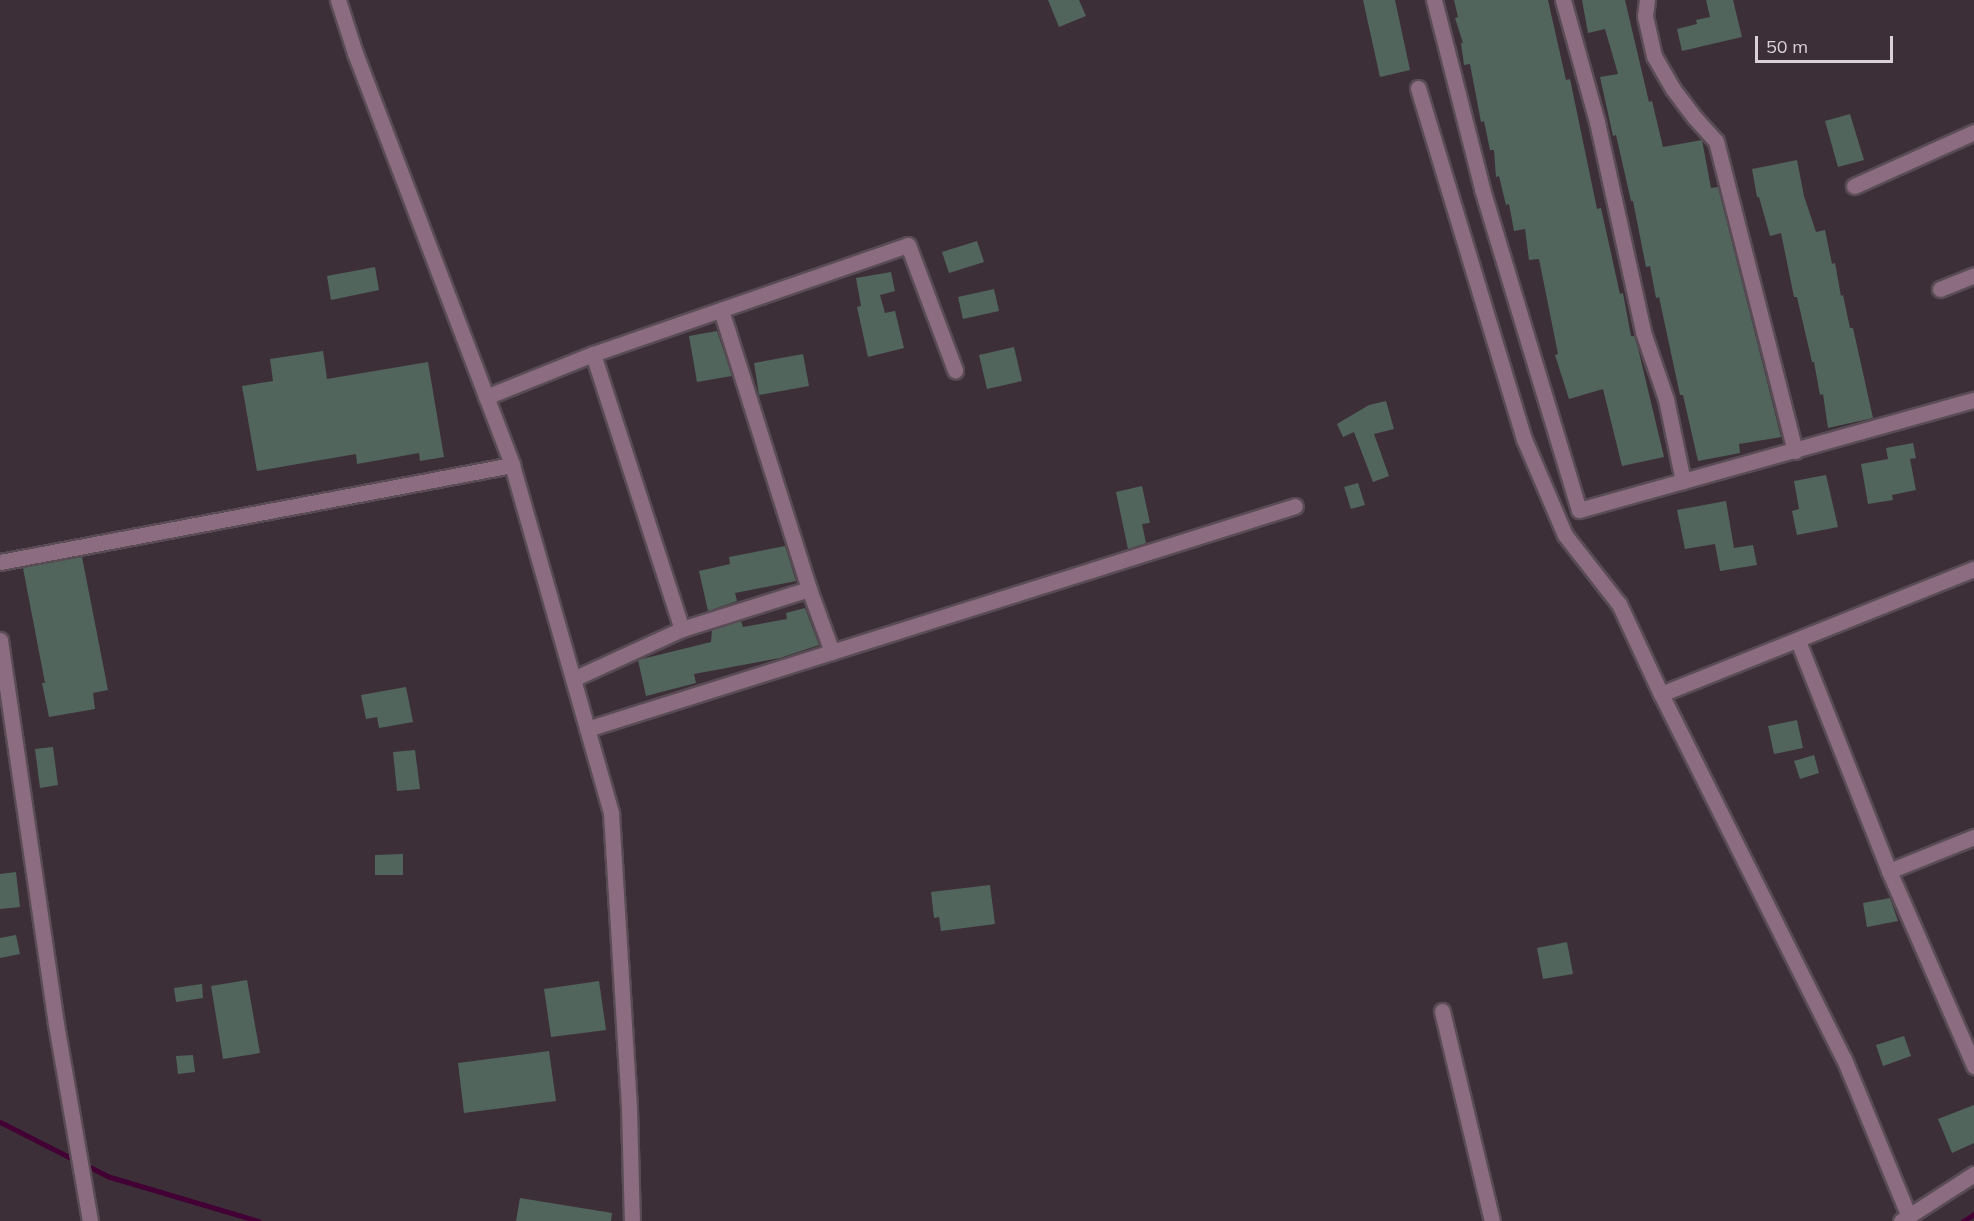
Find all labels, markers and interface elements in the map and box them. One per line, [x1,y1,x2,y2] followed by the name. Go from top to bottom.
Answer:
[1758,24,1896,62] scale bar
[1766,35,1808,58] text: 50 m

